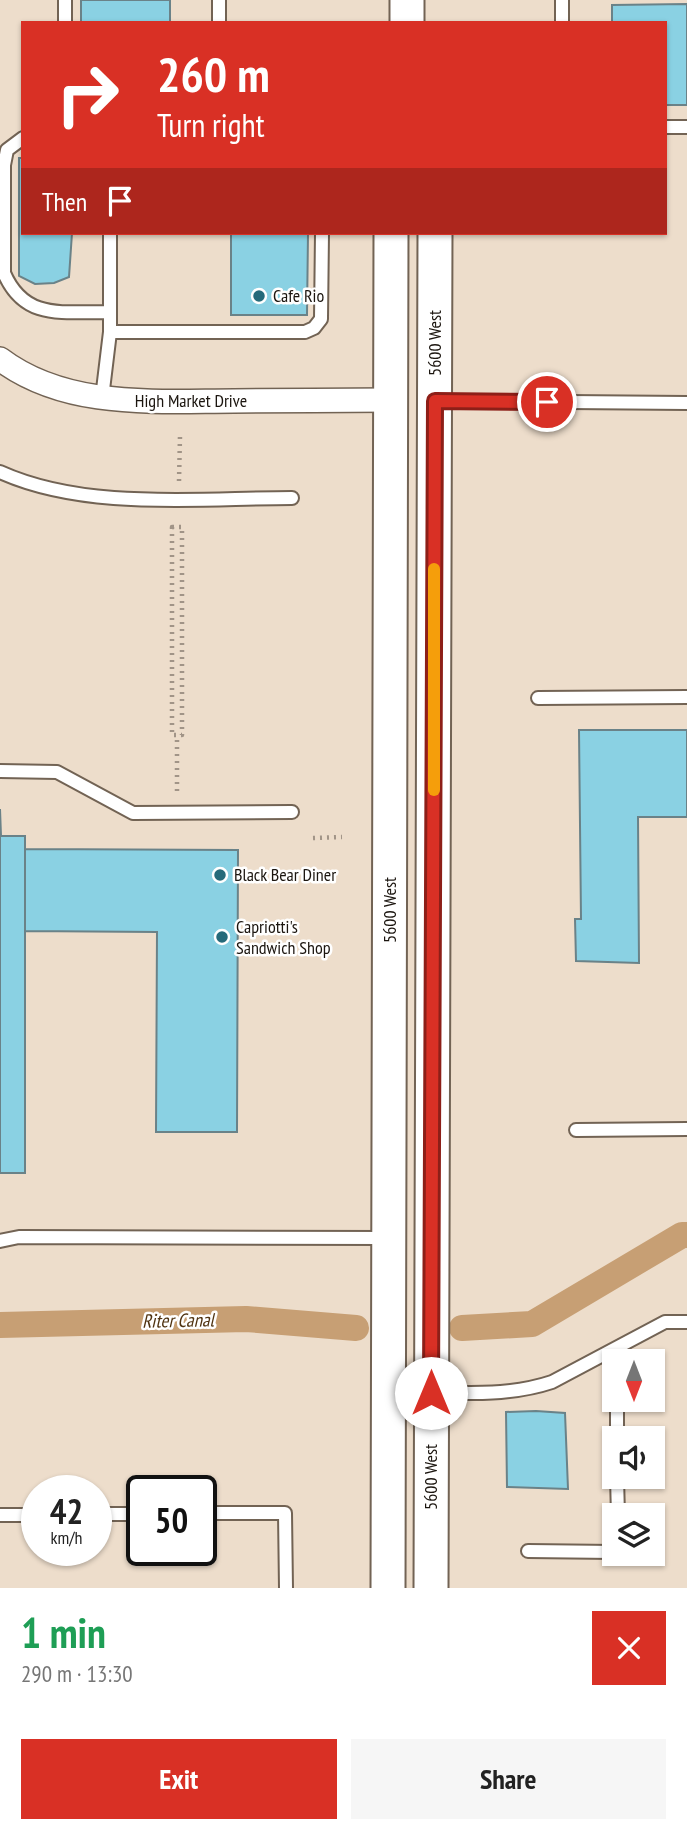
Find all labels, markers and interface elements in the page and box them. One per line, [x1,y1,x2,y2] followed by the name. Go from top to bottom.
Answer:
[157,42,270,106] text: 260 m
[42,49,133,140] icon: right
[157,104,265,146] text: Turn right
[101,182,139,220] icon: arrive
[42,185,87,218] text: Then
[273,284,324,307] place label: Cafe Rio
[251,288,267,304] marker: Cafe Rio
[423,310,446,376] street label: 5600 West
[517,372,577,432] pin
[528,383,566,421] icon: arrive
[135,389,247,412] street label: High Market Drive
[234,863,336,886] place label: Black Bear Diner
[212,867,228,883] marker: Black Bear Diner
[378,877,401,943] street label: 5600 West
[236,915,331,959] place label: Capriotti's Sandwich Shop
[214,929,230,945] marker: Capriotti's Sandwich Shop
[142,1307,216,1333] water label: Riter Canal
[602,1349,665,1412] north arrow
[602,1349,665,1566] map controls
[394,1356,468,1430] position arrow
[602,1426,665,1489] button: sound
[419,1444,442,1510] street label: 5600 West
[126,1475,217,1566] speed limit sign: 50
[50,1488,83,1534] text: 42
[602,1503,665,1566] button: layers
[51,1526,82,1549] text: km/h
[21,1605,106,1660] text: 1 min
[592,1611,666,1685] button: close
[21,1659,133,1688] text: 290 m · 13:30
[21,1739,337,1819] button: Exit
[351,1739,666,1819] button: Share

